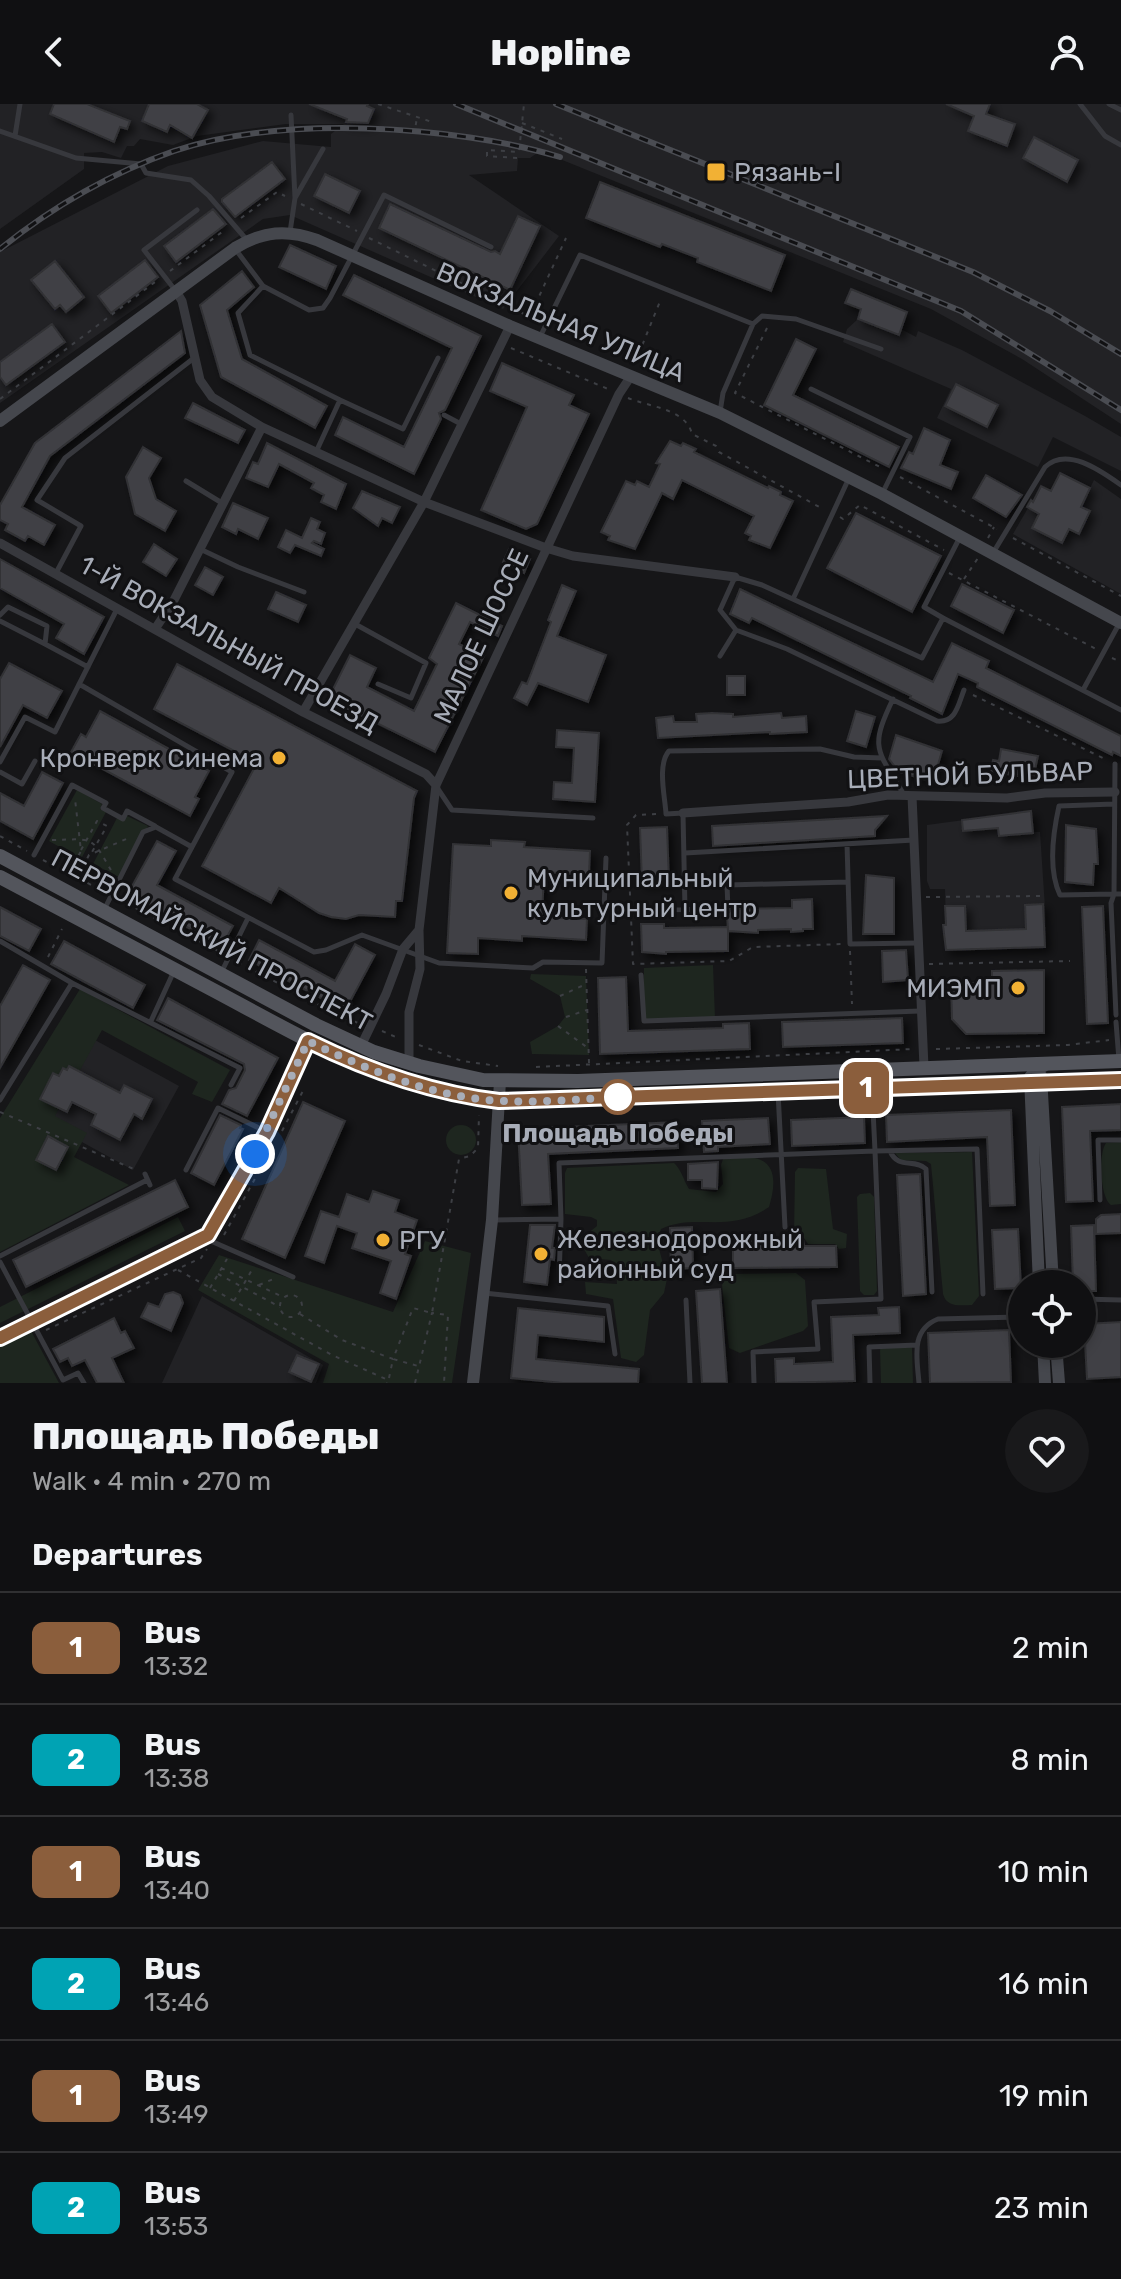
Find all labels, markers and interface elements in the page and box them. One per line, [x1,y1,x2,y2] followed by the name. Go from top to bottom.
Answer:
[32,30,76,74] icon: back
[1045,30,1089,74] icon: person
[490,31,631,74] text: Hopline
[734,157,841,188] place label: Рязань-I
[705,161,727,183] marker: Рязань-I
[432,256,690,389] street label: ВОКЗАЛЬНАЯ УЛИЦА
[427,544,535,728] street label: МАЛОЕ ШОССЕ
[74,549,384,740] street label: 1-Й ВОКЗАЛЬНЫЙ ПРОЕЗД
[40,743,263,774] place label: Кронверк Синема
[270,749,288,767] marker: Кронверк Синема
[847,756,1093,795] street label: ЦВЕТНОЙ БУЛЬВАР
[46,843,377,1038] street label: ПЕРВОМАЙСКИЙ ПРОСПЕКТ
[527,863,757,924] place label: Муниципальный культурный центр
[502,884,520,902] marker: Муниципальный культурный центр
[906,973,1002,1004] place label: МИЭМП
[1009,979,1027,997] marker: МИЭМП
[840,1062,892,1114] line badge: 1
[859,1071,873,1104] text: 1
[601,1080,635,1114] marker: Площадь Победы
[502,1118,734,1149] place label: Площадь Победы
[235,1134,275,1174] your location
[557,1224,803,1285] place label: Железнодорожный районный суд
[399,1225,445,1256] place label: РГУ
[374,1231,392,1249] marker: РГУ
[532,1245,550,1263] marker: Железнодорожный районный суд
[1008,1270,1096,1358] map controls
[1008,1270,1096,1358] button: locate
[1005,1409,1089,1493] button: heart
[32,1413,380,1459] text: Площадь Победы
[32,1466,271,1497] text: Walk · 4 min · 270 m
[32,1537,203,1573] text: Departures
[144,1615,201,1651] text: Bus
[1012,1630,1089,1666] text: 2 min
[69,1631,83,1664] text: 1
[144,1651,208,1682] text: 13:32
[144,1727,201,1763] text: Bus
[1010,1742,1089,1778] text: 8 min
[67,1743,85,1776] text: 2
[144,1763,210,1794] text: 13:38
[144,1839,201,1875] text: Bus
[998,1854,1089,1890] text: 10 min
[69,1855,83,1888] text: 1
[144,1875,210,1906] text: 13:40
[144,1951,201,1987] text: Bus
[999,1966,1089,2002] text: 16 min
[67,1967,85,2000] text: 2
[144,1987,209,2018] text: 13:46
[144,2063,201,2099] text: Bus
[999,2078,1089,2114] text: 19 min
[69,2079,83,2112] text: 1
[144,2099,209,2130] text: 13:49
[144,2175,201,2211] text: Bus
[994,2190,1089,2226] text: 23 min
[67,2191,85,2224] text: 2
[144,2211,208,2242] text: 13:53

